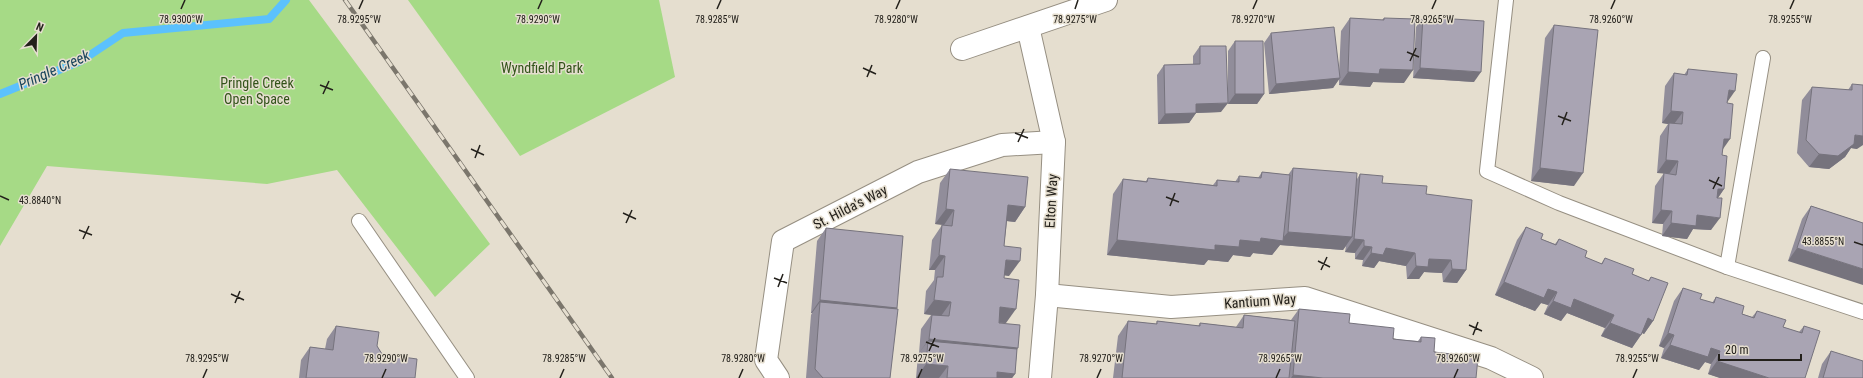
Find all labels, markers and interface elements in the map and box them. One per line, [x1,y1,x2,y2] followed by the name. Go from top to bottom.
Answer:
[159,14,203,25] text: 78.9300°W
[337,14,381,25] text: 78.9295°W
[516,14,560,25] text: 78.9290°W
[695,14,739,25] text: 78.9285°W
[874,14,918,25] text: 78.9280°W
[1053,14,1097,25] text: 78.9275°W
[1231,14,1275,25] text: 78.9270°W
[1410,14,1454,25] text: 78.9265°W
[1589,14,1633,25] text: 78.9260°W
[1768,14,1812,25] text: 78.9255°W
[16,16,56,56] north arrow
[34,20,46,35] text: N
[15,46,93,94] water label: Pringle Creek
[501,60,584,76] park label: Wyndfield Park
[220,75,294,107] park label: Pringle Creek Open Space
[1042,173,1060,228] street label: Elton Way
[810,181,890,233] street label: St. Hilda's Way
[19,195,61,206] text: 43.8840°N
[1802,236,1844,247] text: 43.8855°N
[1224,291,1297,311] street label: Kantium Way
[1719,336,1801,362] scale bar
[1725,343,1749,357] text: 20 m
[185,353,229,364] text: 78.9295°W
[364,353,408,364] text: 78.9290°W
[542,353,586,364] text: 78.9285°W
[721,353,765,364] text: 78.9280°W
[900,353,944,364] text: 78.9275°W
[1079,353,1123,364] text: 78.9270°W
[1258,353,1302,364] text: 78.9265°W
[1436,353,1480,364] text: 78.9260°W
[1615,353,1659,364] text: 78.9255°W

